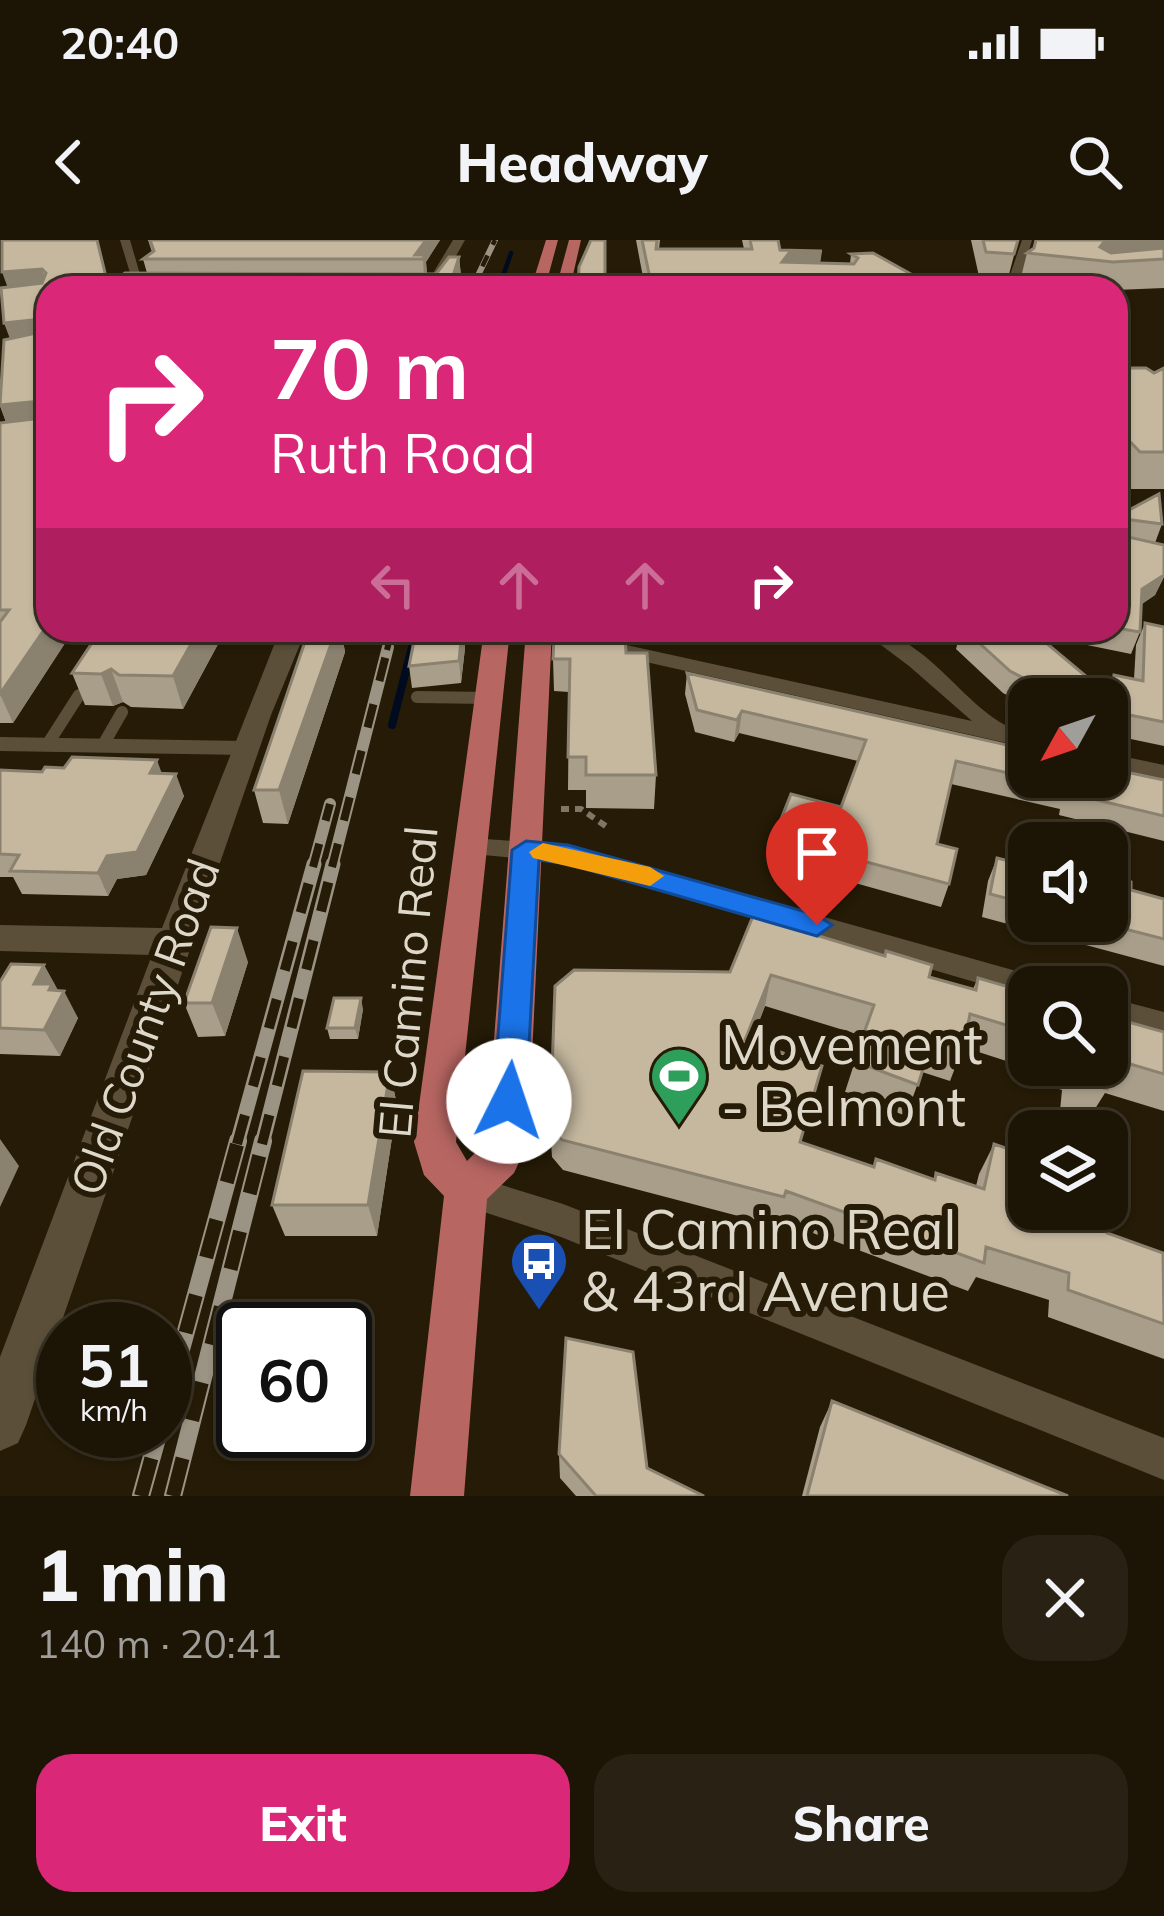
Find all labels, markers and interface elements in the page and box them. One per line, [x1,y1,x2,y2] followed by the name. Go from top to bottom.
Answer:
[60,14,179,70] text: 20:40
[456,128,708,196] text: Headway
[36,129,102,195] icon: back
[1062,129,1128,195] icon: search
[270,315,469,420] text: 70 m
[72,324,228,480] icon: right
[270,419,536,487] text: Ruth Road
[360,552,426,618] icon: left
[486,552,552,618] icon: ahead
[612,552,678,618] icon: ahead
[738,552,804,618] icon: right
[1008,678,1128,798] north arrow
[1008,678,1128,1230] map controls
[766,802,868,925] pin
[784,820,850,886] icon: arrive
[1008,822,1128,942] button: sound
[365,824,449,1140] street label: El Camino Real
[57,851,231,1202] street label: Old County Road
[1008,966,1128,1086] button: search
[721,1010,983,1140] place label: Movement - Belmont
[446,1038,572,1164] position arrow
[648,1045,710,1127] sports icon: Movement - Belmont
[1008,1110,1128,1230] button: layers
[581,1195,956,1325] place label: El Camino Real & 43rd Avenue
[508,1230,570,1312] bus stop icon: El Camino Real & 43rd Avenue
[216,1302,372,1458] speed limit sign: 60
[78,1327,150,1402] text: 51
[80,1391,148,1429] text: km/h
[36,1529,229,1619] text: 1 min
[1002,1535,1128,1661] button: close
[36,1619,282,1668] text: 140 m · 20:41
[36,1754,570,1892] button: Exit
[594,1754,1128,1892] button: Share

